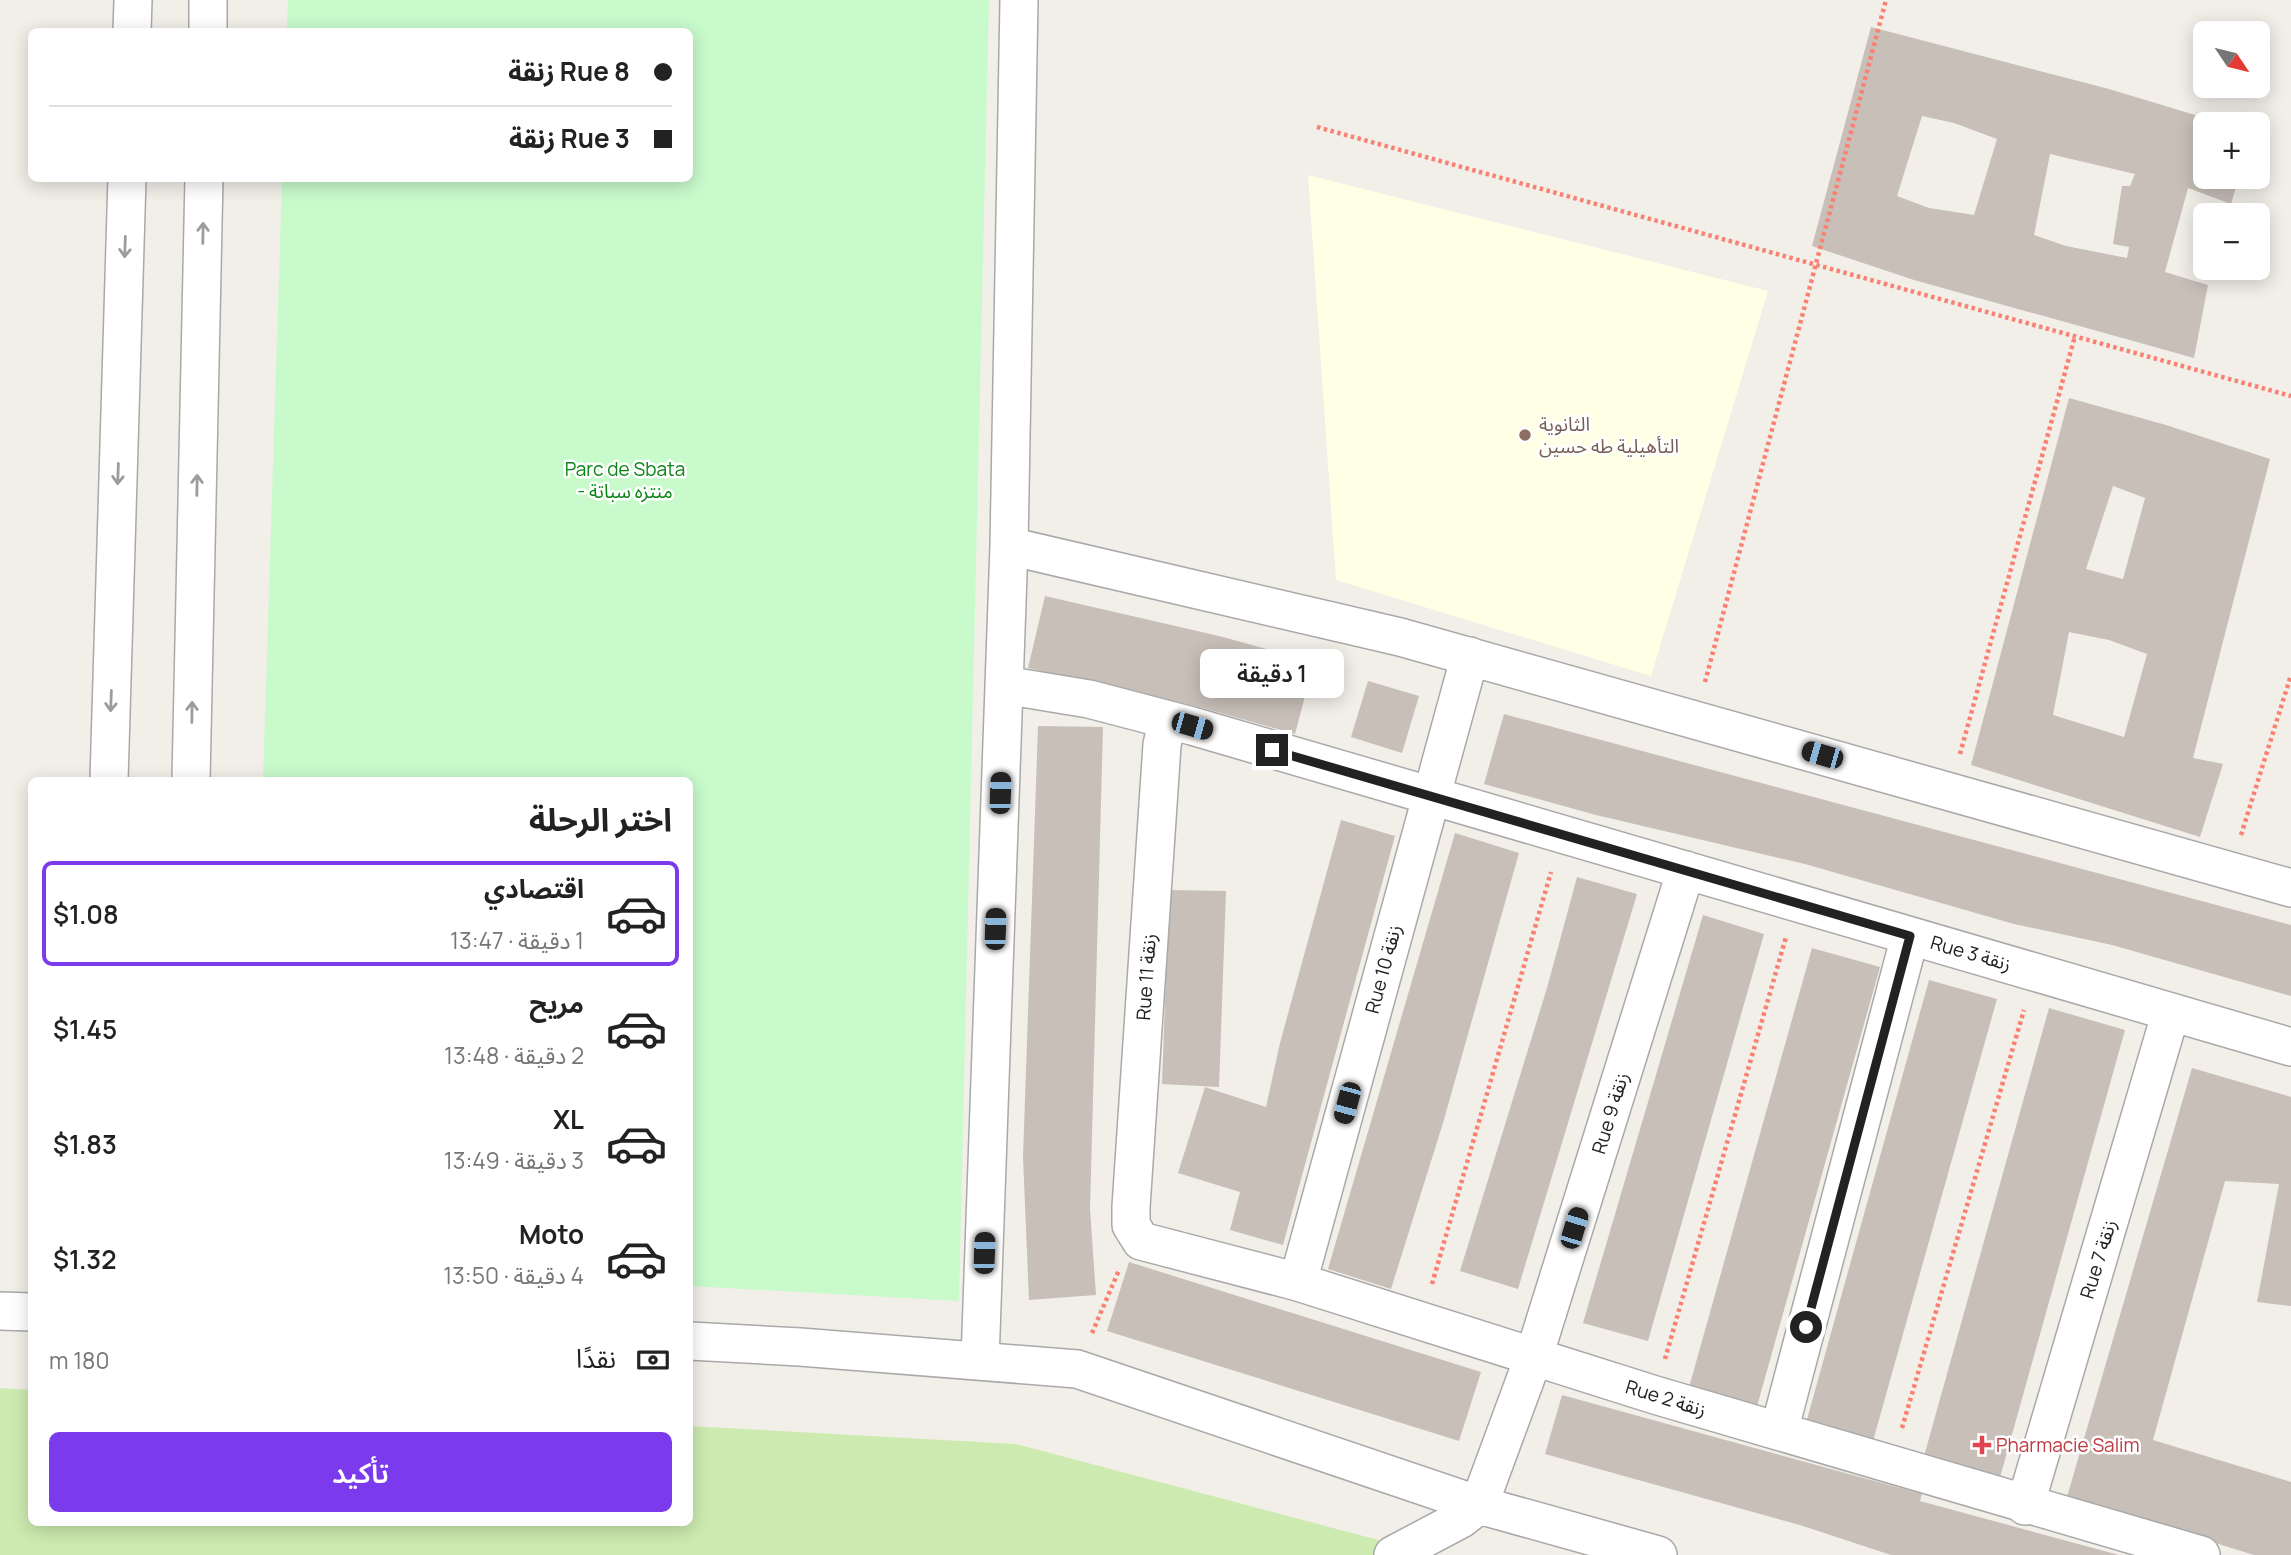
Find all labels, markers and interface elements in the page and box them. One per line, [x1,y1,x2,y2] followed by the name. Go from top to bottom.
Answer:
[2193,21,2270,98] north arrow
[2193,21,2270,280] map controls
[508,53,630,89] text: Rue 8 زنقة
[2193,112,2270,189] button: +
[509,120,630,156] text: Rue 3 زنقة
[2193,203,2270,280] button: −
[196,222,210,245] one-way arrow
[118,235,132,258] one-way arrow
[1539,411,1679,459] place label: الثانوية التأهيلية طه حسين
[1517,427,1533,443] marker: الثانوية التأهيلية طه حسين
[565,456,685,504] park label: Parc de Sbata - منتزه سباتة
[111,462,124,485] one-way arrow
[191,474,204,497] one-way arrow
[1200,648,1344,698] callout: 1 دقيقة
[1237,657,1307,689] text: 1 دقيقة
[104,690,118,713] one-way arrow
[186,701,199,724] one-way arrow
[1169,710,1216,742] car
[1256,734,1288,766] route end
[1799,739,1846,771] car
[989,772,1012,814] car
[529,797,672,841] text: اختر الرحلة
[484,870,584,906] text: اقتصادي
[605,882,668,945] icon: car
[53,896,119,932] text: $1.08
[984,908,1007,950] car
[1359,922,1407,1016] street label: Rue 10 زنقة
[450,924,584,956] text: 1 دقيقة · 13:47
[1928,929,2014,977] street label: Rue 3 زنقة
[1130,933,1162,1021] street label: Rue 11 زنقة
[529,985,584,1021] text: مريح
[605,997,668,1060] icon: car
[53,1011,117,1047] text: $1.45
[444,1039,584,1071] text: 2 دقيقة · 13:48
[1585,1069,1635,1157] street label: Rue 9 زنقة
[1332,1080,1363,1126] car
[553,1101,584,1137] text: XL
[605,1112,668,1175] icon: car
[53,1126,117,1162] text: $1.83
[444,1144,584,1176] text: 3 دقيقة · 13:49
[1558,1205,1591,1251] car
[519,1216,584,1252] text: Moto
[2074,1216,2122,1302] street label: Rue 7 زنقة
[605,1227,668,1290] icon: car
[973,1232,996,1274] car
[53,1241,117,1277] text: $1.32
[443,1259,584,1291] text: 4 دقيقة · 13:50
[1790,1311,1822,1343] route start
[576,1340,616,1376] text: نقدًا
[634,1341,672,1379] icon: cash
[49,1344,109,1376] text: 180 m
[1623,1373,1709,1423] street label: Rue 2 زنقة
[49,1432,672,1512] button: تأكيد
[1996,1432,2140,1458] place label: Pharmacie Salim
[1974,1437,1990,1453] marker: Pharmacie Salim

